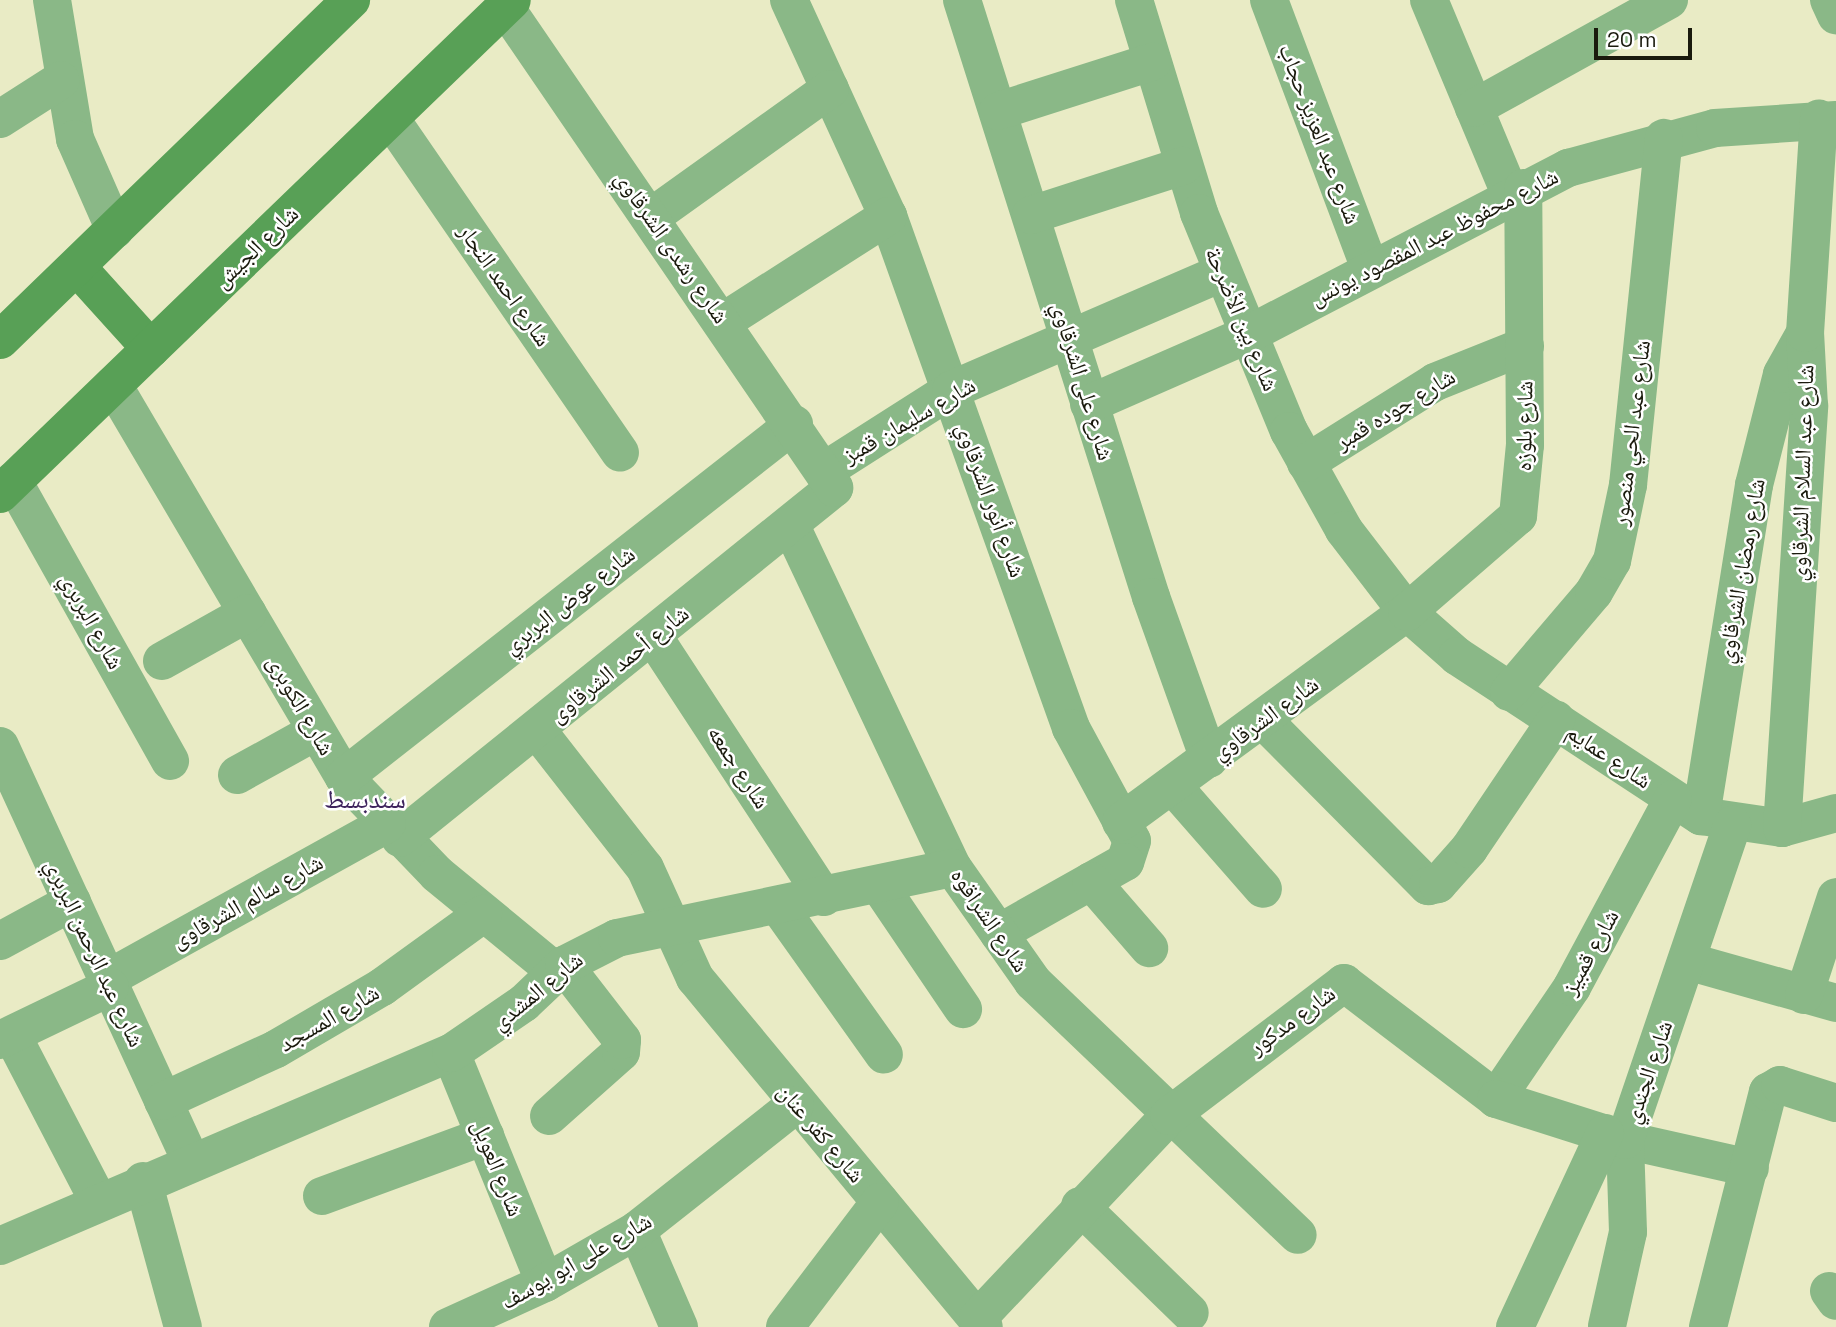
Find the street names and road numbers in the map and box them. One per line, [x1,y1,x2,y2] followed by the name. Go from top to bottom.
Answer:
[1273,40,1367,228] street label: شارع عبد العزيز حجاب
[1305,162,1563,312] street label: شارع محفوظ عبد المقصود يونس
[609,165,735,329] street label: شارع رشدى الشرقاوي
[208,200,304,294] street label: شارع الجيش
[453,218,557,352] street label: شارع احمد النجار
[1199,243,1285,395] street label: شارع بين الأضرحة
[1046,299,1120,463] street label: شارع على الشرقاوي
[1606,339,1656,527] street label: شارع عبد الحي منصور
[1330,362,1460,456] street label: شارع جوده قمبر
[1784,364,1820,582] street label: شارع عبد السلام الشرقاوي
[838,371,980,469] street label: شارع سليمان قمبز
[1509,380,1539,472] street label: شارع بلوزه
[950,419,1032,581] street label: شارع أنور الشرقاوي
[1711,476,1771,666] street label: شارع رمضان الشرقاوي
[498,540,640,660] street label: شارع عوض البربري
[54,568,130,674] street label: شارع البربري
[544,599,694,729] street label: شارع أحمد الشرقاوى
[261,650,341,760] street label: شارع الكوبرى
[1206,670,1324,766] street label: شارع الشرقاوي
[1561,718,1657,794] street label: شارع عمايم
[702,720,776,814] street label: شارع جمعه
[166,848,328,954] street label: شارع سالم الشرقاوى
[39,855,151,1051] street label: شارع عبد الرحمن البربري
[945,863,1035,977] street label: شارع الشراقوه
[1555,905,1625,999] street label: شارع قمبيز
[486,946,588,1036] street label: شارع المشدي
[274,978,384,1058] street label: شارع المسجد
[1243,979,1341,1061] street label: شارع مدكور
[1618,1017,1678,1127] street label: شارع الجندي
[772,1078,870,1188] street label: شارع كفر عنان
[466,1116,530,1220] street label: شارع العويل
[496,1207,656,1315] street label: شارع على ابو يوسف

